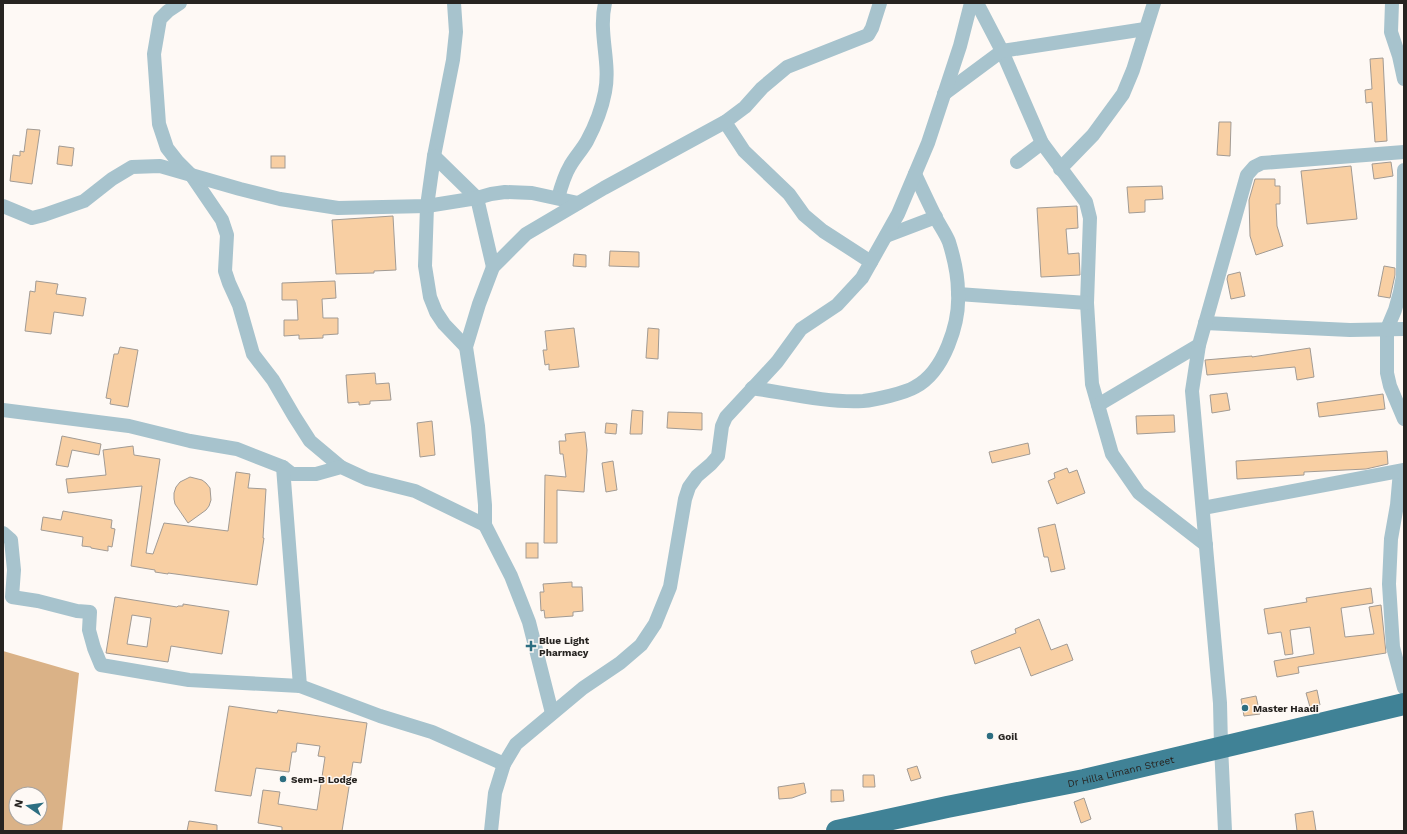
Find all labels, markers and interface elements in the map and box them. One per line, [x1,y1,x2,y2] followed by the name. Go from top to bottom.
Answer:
[539,635,590,658] place label: Blue Light Pharmacy
[526,641,536,651] marker: Blue Light Pharmacy
[1240,703,1250,713] marker: Master Haadi
[1253,703,1319,714] place label: Master Haadi
[985,731,995,741] marker: Goil
[998,731,1018,742] place label: Goil
[1066,753,1176,789] street label: Dr Hilla Limann Street
[278,774,288,784] marker: Sem-B Lodge
[291,774,357,785] place label: Sem-B Lodge
[8,786,48,826] north arrow
[11,798,26,809] text: N

